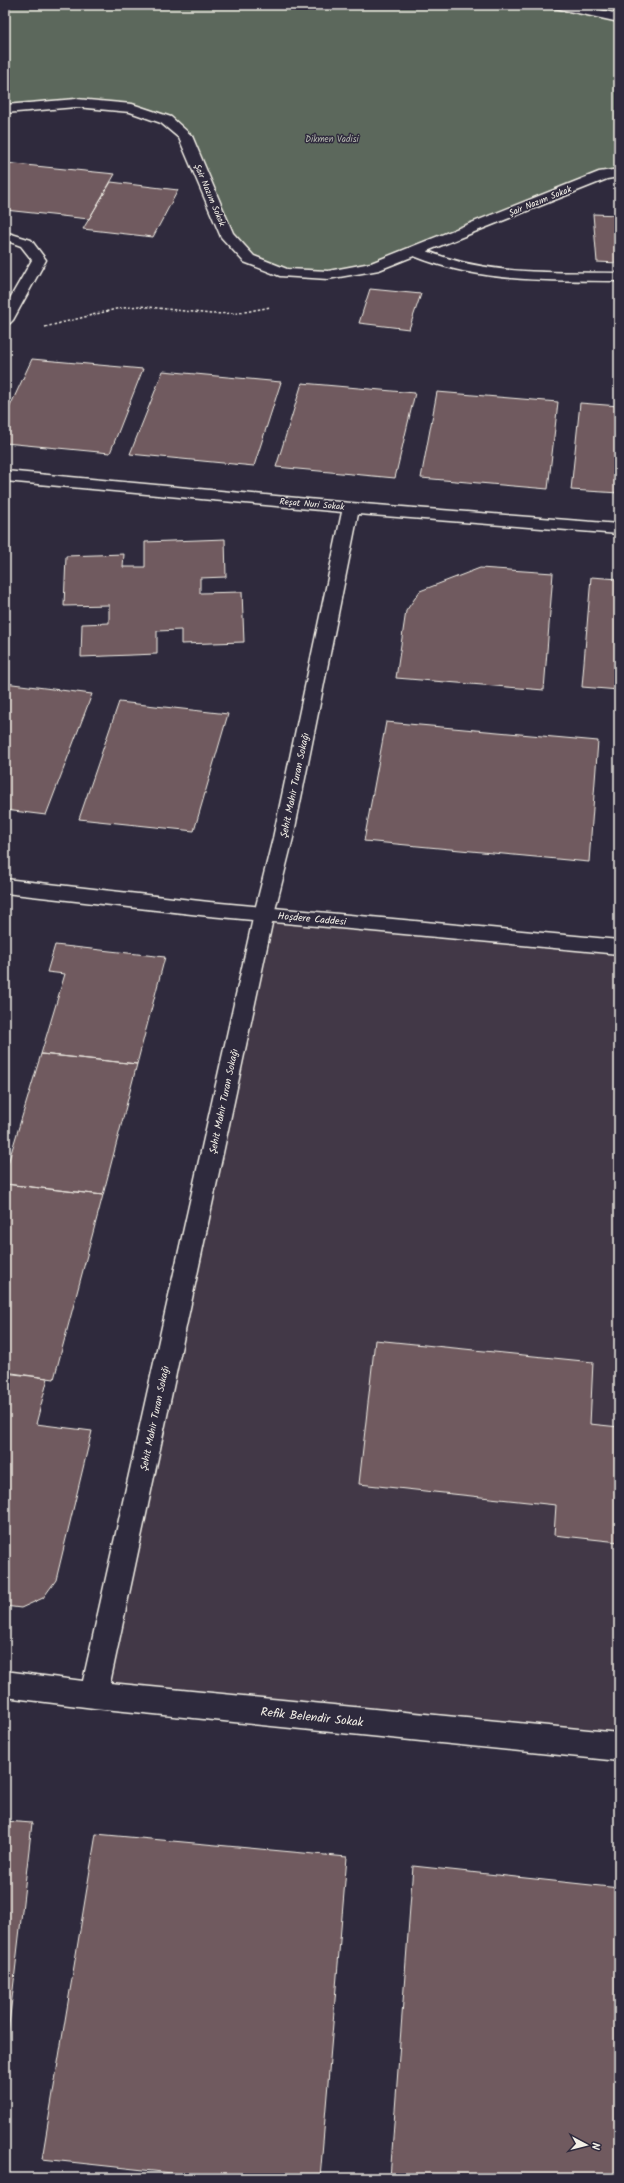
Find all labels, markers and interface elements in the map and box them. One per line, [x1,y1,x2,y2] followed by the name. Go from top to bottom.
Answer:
[305,132,360,147] park label: Dikmen Vadisi
[190,162,230,230] street label: Şair Nazım Sokak
[506,182,575,221] street label: Şair Nazım Sokak
[279,494,346,515] street label: Reşat Nuri Sokak
[276,731,314,839] street label: Şehit Mahir Turan Sokağı
[277,908,347,930] street label: Hoşdere Caddesi
[205,1047,243,1155] street label: Şehit Mahir Turan Sokağı
[136,1364,174,1472] street label: Şehit Mahir Turan Sokağı
[260,1703,365,1732] street label: Refik Belendir Sokak
[566,2125,606,2165] north arrow
[586,2142,604,2151] text: N

